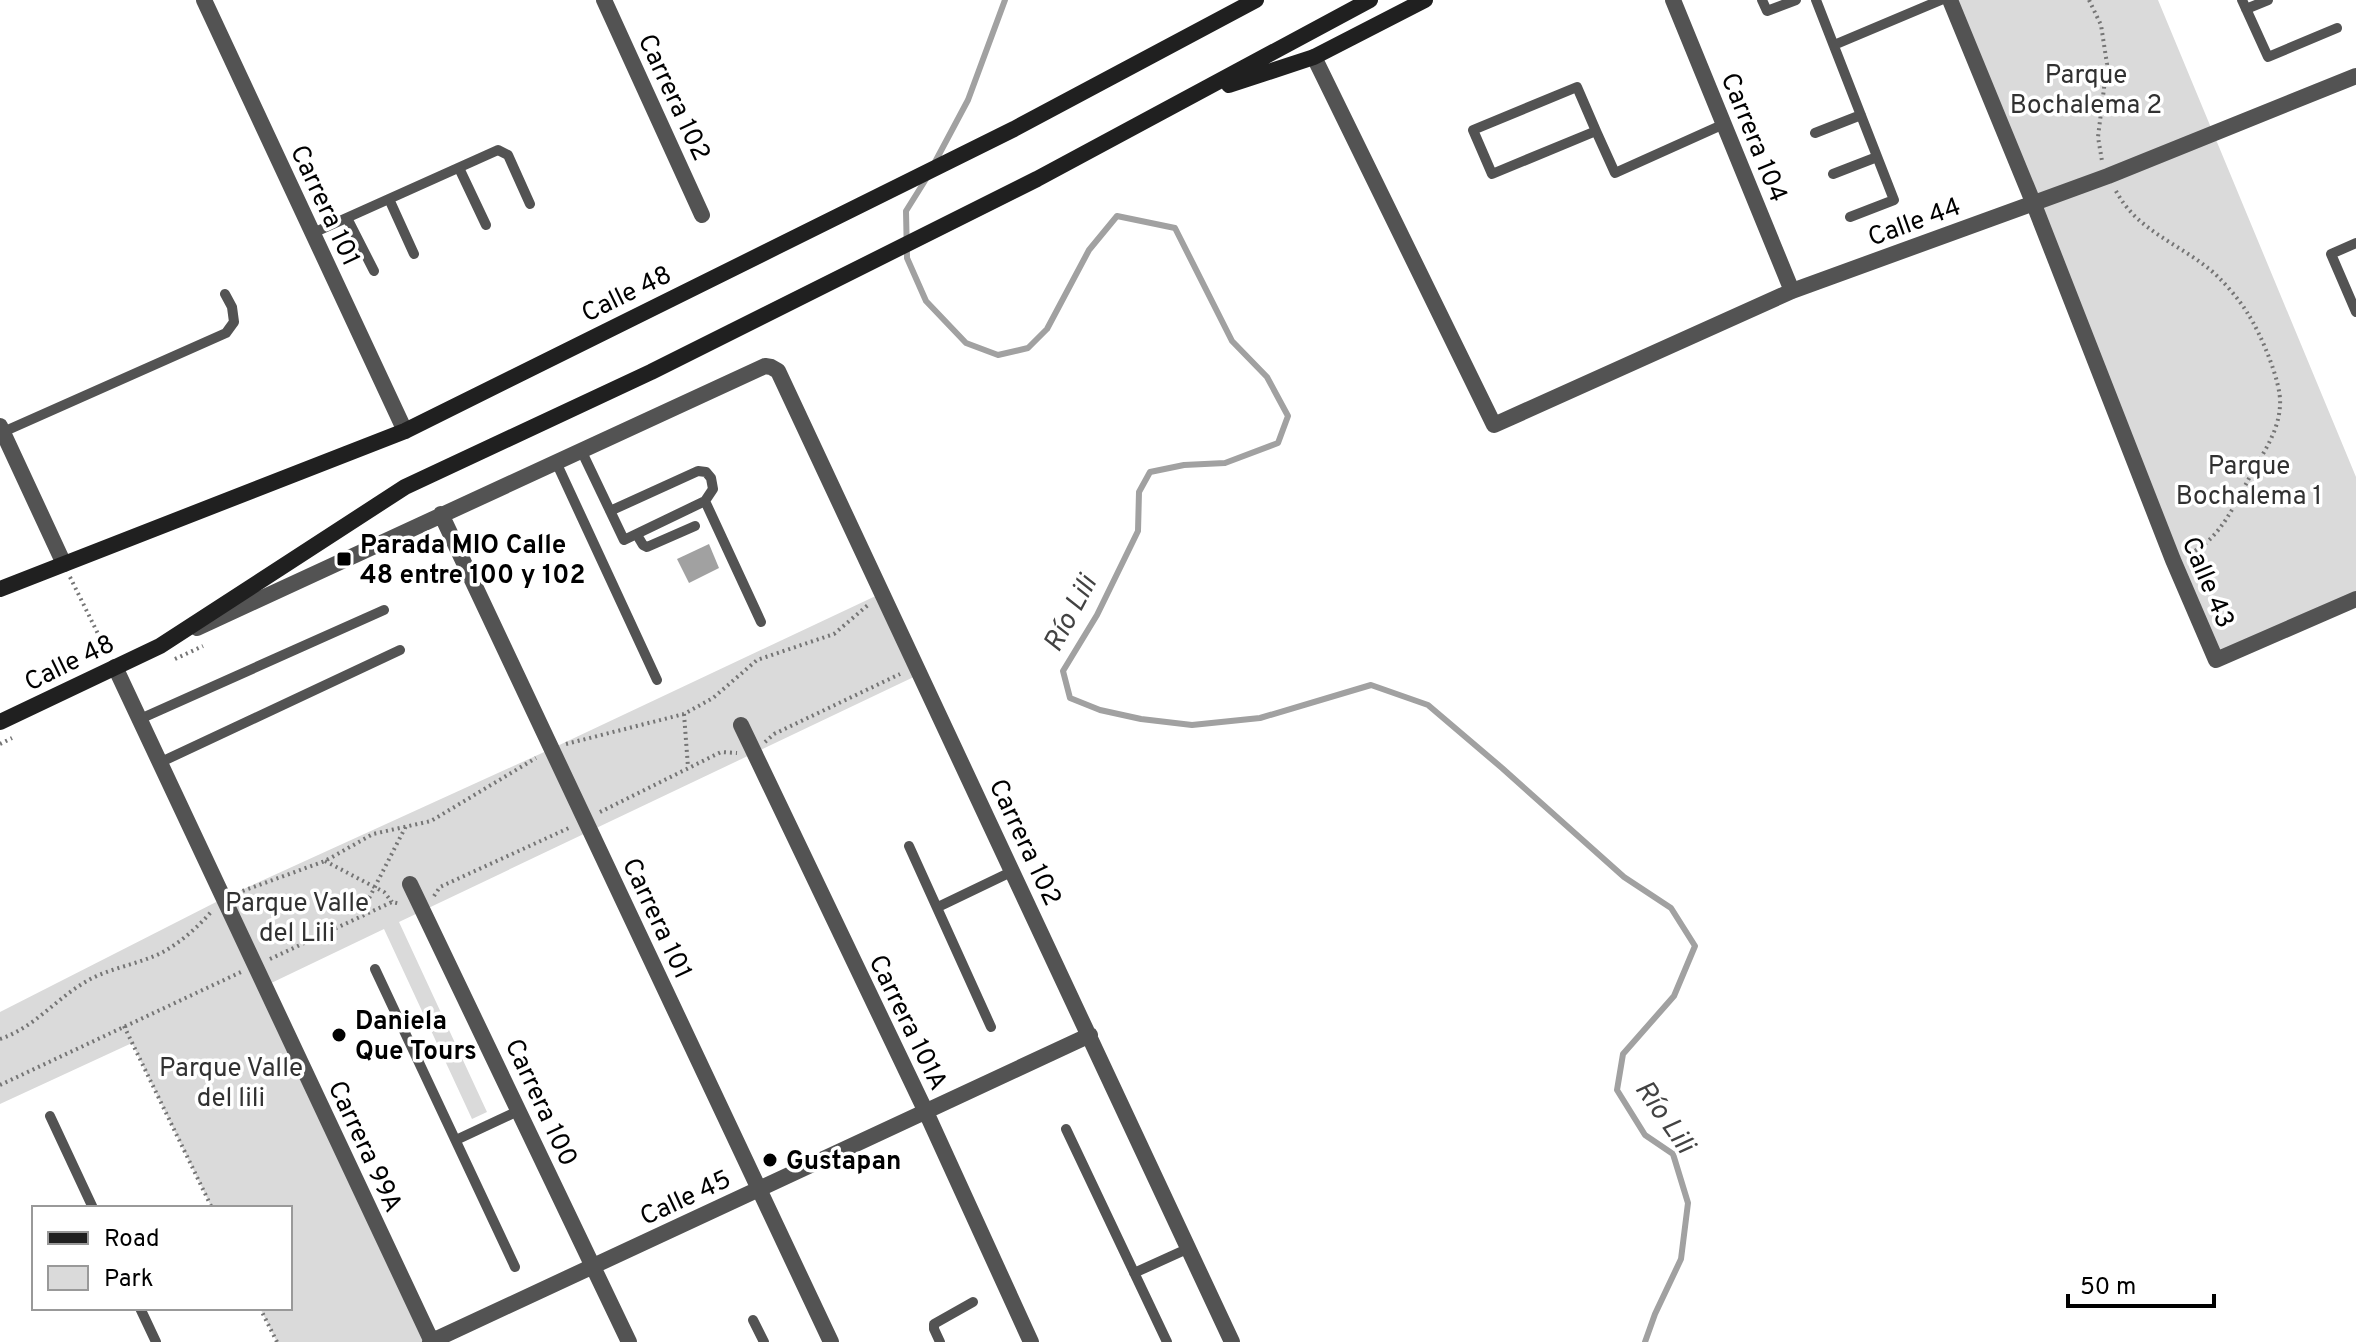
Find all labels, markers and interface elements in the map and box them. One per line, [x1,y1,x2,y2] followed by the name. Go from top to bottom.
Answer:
[629,29,716,167] street label: Carrera 102
[2010,60,2162,123] park label: Parque Bochalema 2
[1712,68,1794,207] street label: Carrera 104
[281,140,366,272] street label: Carrera 101
[1864,191,1966,255] street label: Calle 44
[577,259,678,331] street label: Calle 48
[2176,451,2322,514] park label: Parque Bochalema 1
[360,530,585,593] place label: Parada MIO Calle 48 entre 100 y 102
[2173,532,2241,634] street label: Calle 43
[335,550,353,568] marker: Parada MIO Calle 48 entre 100 y 102
[1037,568,1108,659] water label: Río Lili
[20,628,121,700] street label: Calle 48
[980,774,1067,912] street label: Carrera 102
[613,853,698,985] street label: Carrera 101
[225,888,369,951] park label: Parque Valle del Lili
[860,950,954,1096] street label: Carrera 101A
[355,1006,477,1069] place label: Daniela Que Tours
[330,1026,348,1044] marker: Daniela Que Tours
[496,1034,584,1172] street label: Carrera 100
[159,1053,303,1116] park label: Parque Valle del lili
[1625,1074,1703,1163] water label: Río Lili
[319,1076,409,1218] street label: Carrera 99A
[786,1146,901,1179] place label: Gustapan
[761,1151,779,1169] marker: Gustapan
[635,1164,737,1235] street label: Calle 45
[32,1206,292,1310] legend
[104,1225,160,1255] text: Road
[2068,1258,2214,1308] scale bar
[104,1265,154,1295] text: Park
[2080,1273,2136,1303] text: 50 m

